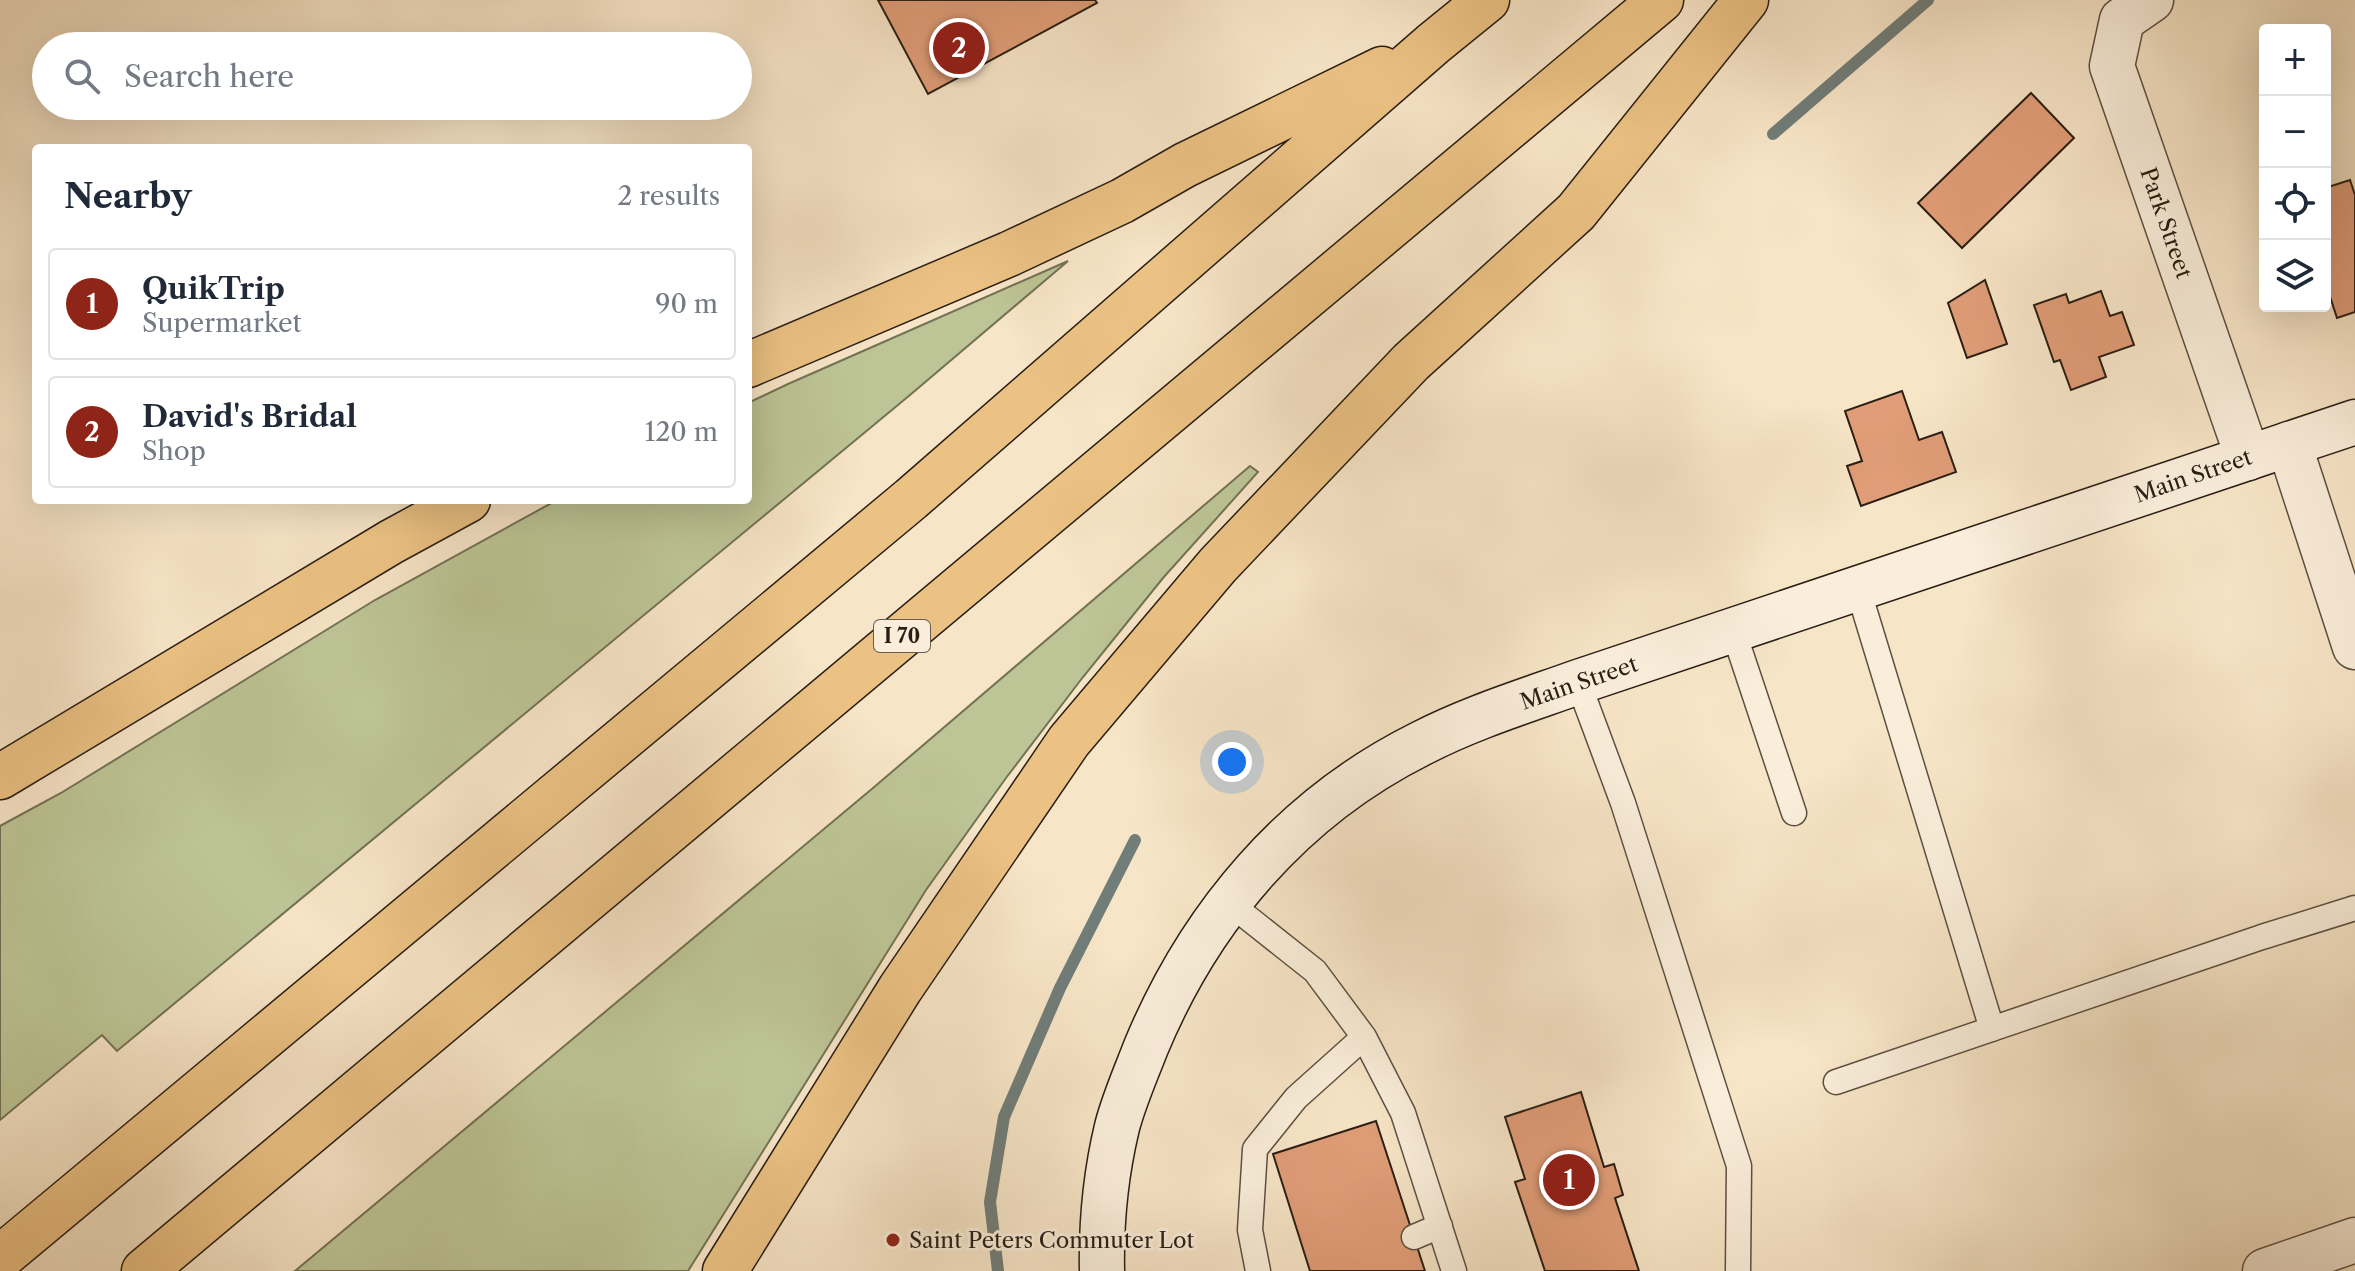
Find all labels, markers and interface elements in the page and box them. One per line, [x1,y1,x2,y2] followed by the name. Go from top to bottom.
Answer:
[933,18,985,78] pin: 2
[2259,24,2331,312] map controls
[2259,24,2331,96] button: +
[32,32,752,120] search box
[60,54,104,98] icon: search
[124,58,294,95] text: Search here
[2259,96,2331,168] button: −
[2134,164,2198,282] street label: Park Street
[2259,168,2331,240] button: locate
[64,175,192,217] text: Nearby
[617,180,720,212] text: 2 results
[2259,240,2331,312] button: layers
[142,270,285,307] text: QuikTrip
[86,288,98,320] text: 1
[655,288,718,320] text: 90 m
[142,307,302,339] text: Supermarket
[142,398,357,435] text: David's Bridal
[84,416,100,448] text: 2
[644,416,718,448] text: 120 m
[142,435,206,467] text: Shop
[2131,443,2255,509] street label: Main Street
[874,620,930,652] road number: I 70
[1517,650,1641,716] street label: Main Street
[1212,742,1252,782] your location
[1543,1150,1595,1210] pin: 1
[909,1227,1195,1254] place label: Saint Peters Commuter Lot
[884,1231,902,1249] marker: Saint Peters Commuter Lot

